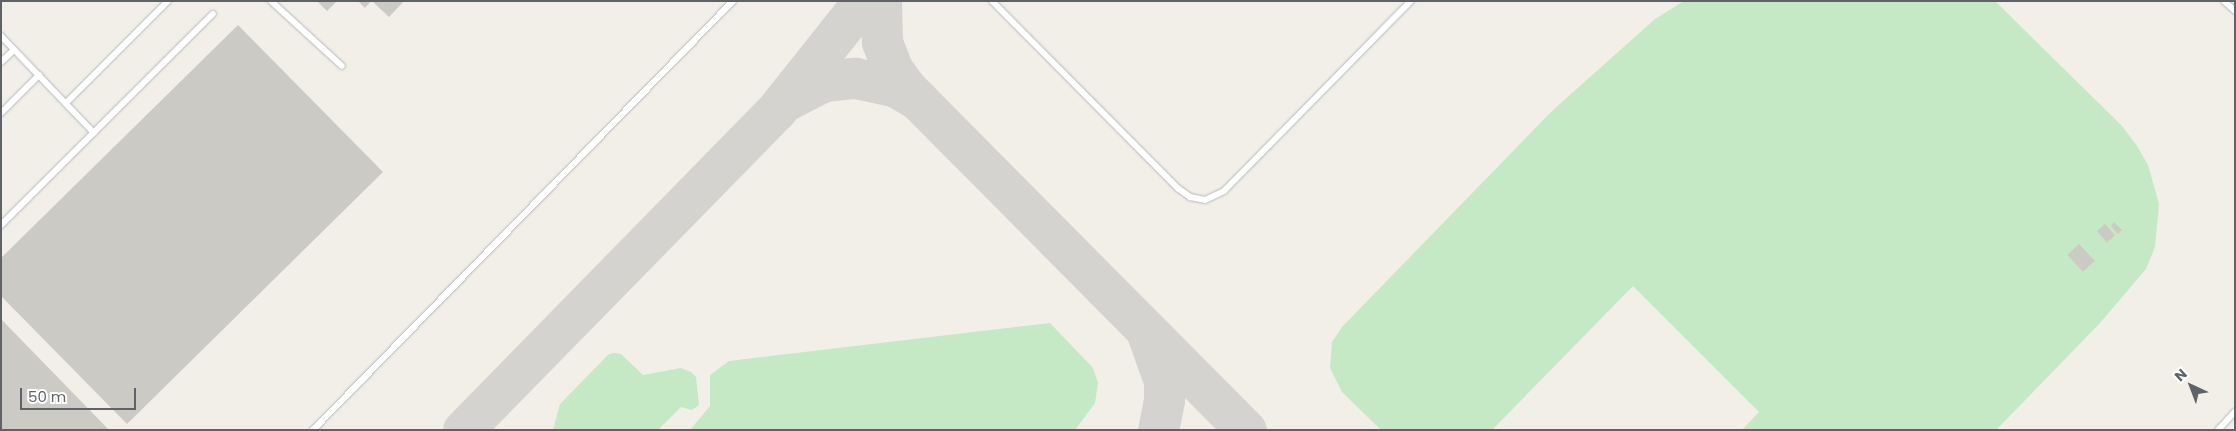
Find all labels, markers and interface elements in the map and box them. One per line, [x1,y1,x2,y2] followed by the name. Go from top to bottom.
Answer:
[2166,361,2216,411] north arrow
[2170,364,2191,386] text: N
[22,378,139,410] scale bar
[28,386,66,407] text: 50 m

